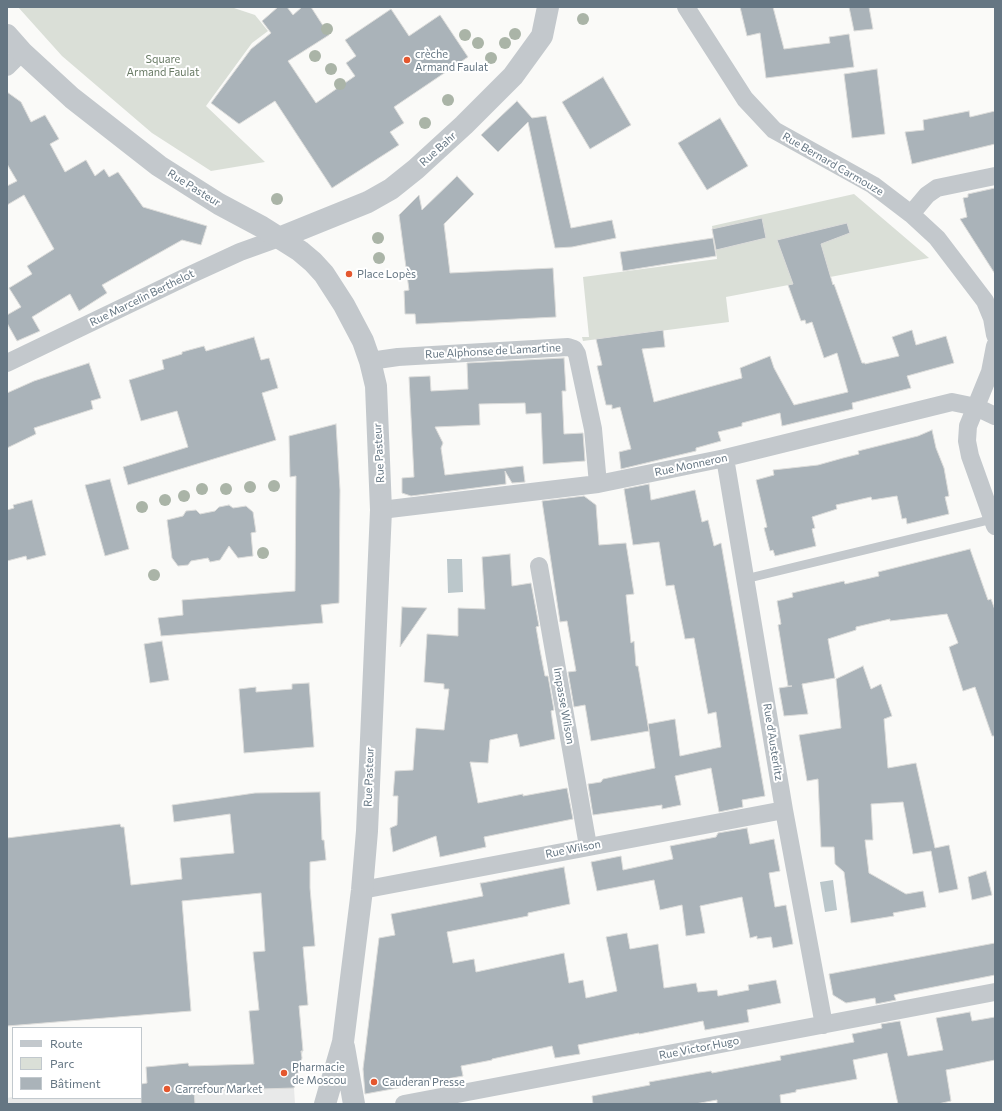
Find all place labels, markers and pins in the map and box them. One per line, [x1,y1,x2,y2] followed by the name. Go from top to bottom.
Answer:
[415,47,488,73] place label: crèche Armand Faulat
[402,55,412,65] marker: crèche Armand Faulat
[357,267,416,281] place label: Place Lopès
[344,269,354,279] marker: Place Lopès
[292,1060,346,1086] place label: Pharmacie de Moscou
[279,1068,289,1078] marker: Pharmacie de Moscou
[382,1075,465,1089] place label: Cauderan Presse
[369,1077,379,1087] marker: Cauderan Presse
[175,1082,262,1096] place label: Carrefour Market
[162,1084,172,1094] marker: Carrefour Market

